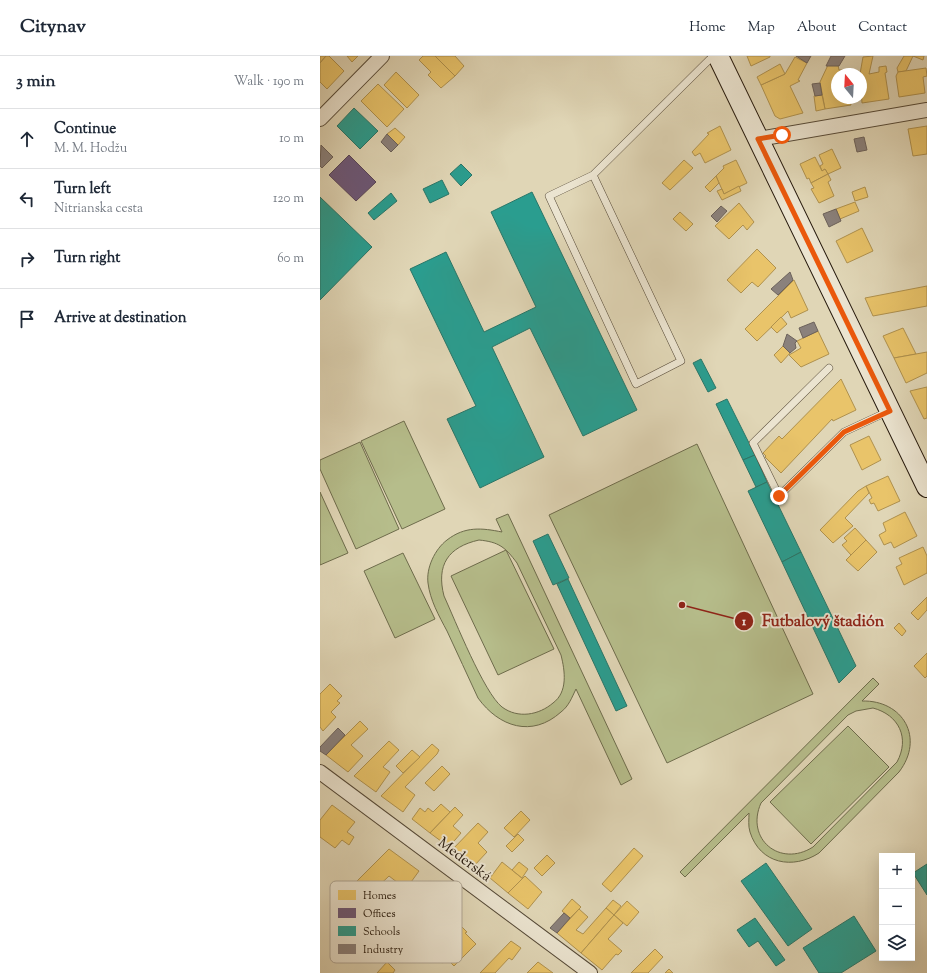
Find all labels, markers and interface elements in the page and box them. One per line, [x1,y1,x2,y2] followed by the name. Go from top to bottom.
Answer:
[20,14,86,41] text: Citynav
[689,18,726,38] text: Home
[748,18,775,38] text: Map
[797,18,836,38] text: About
[858,18,907,38] text: Contact
[831,68,867,104] north arrow
[16,70,55,94] text: 3 min
[234,73,304,91] text: Walk · 190 m
[54,119,116,140] text: Continue
[773,126,791,144] route start
[16,128,38,150] icon: ahead
[279,130,304,148] text: 10 m
[54,140,127,158] text: M. M. Hodžu
[54,179,111,200] text: Turn left
[16,188,38,210] icon: left
[273,190,304,208] text: 120 m
[54,200,143,218] text: Nitrianska cesta
[16,248,38,270] icon: right
[54,248,120,269] text: Turn right
[277,250,304,268] text: 60 m
[16,308,38,330] icon: arrive
[54,308,187,329] text: Arrive at destination
[770,487,788,505] route end
[734,607,893,635] callout: Futbalový štadión
[762,611,885,634] text: Futbalový štadión
[741,613,747,631] text: 1
[433,833,495,887] street label: Mederská
[879,853,915,961] map controls
[879,853,915,889] button: +
[330,881,462,963] legend
[363,888,396,904] text: Homes
[879,889,915,925] button: −
[363,906,396,922] text: Offices
[363,924,400,940] text: Schools
[879,925,915,961] button: layers
[363,942,404,958] text: Industry

